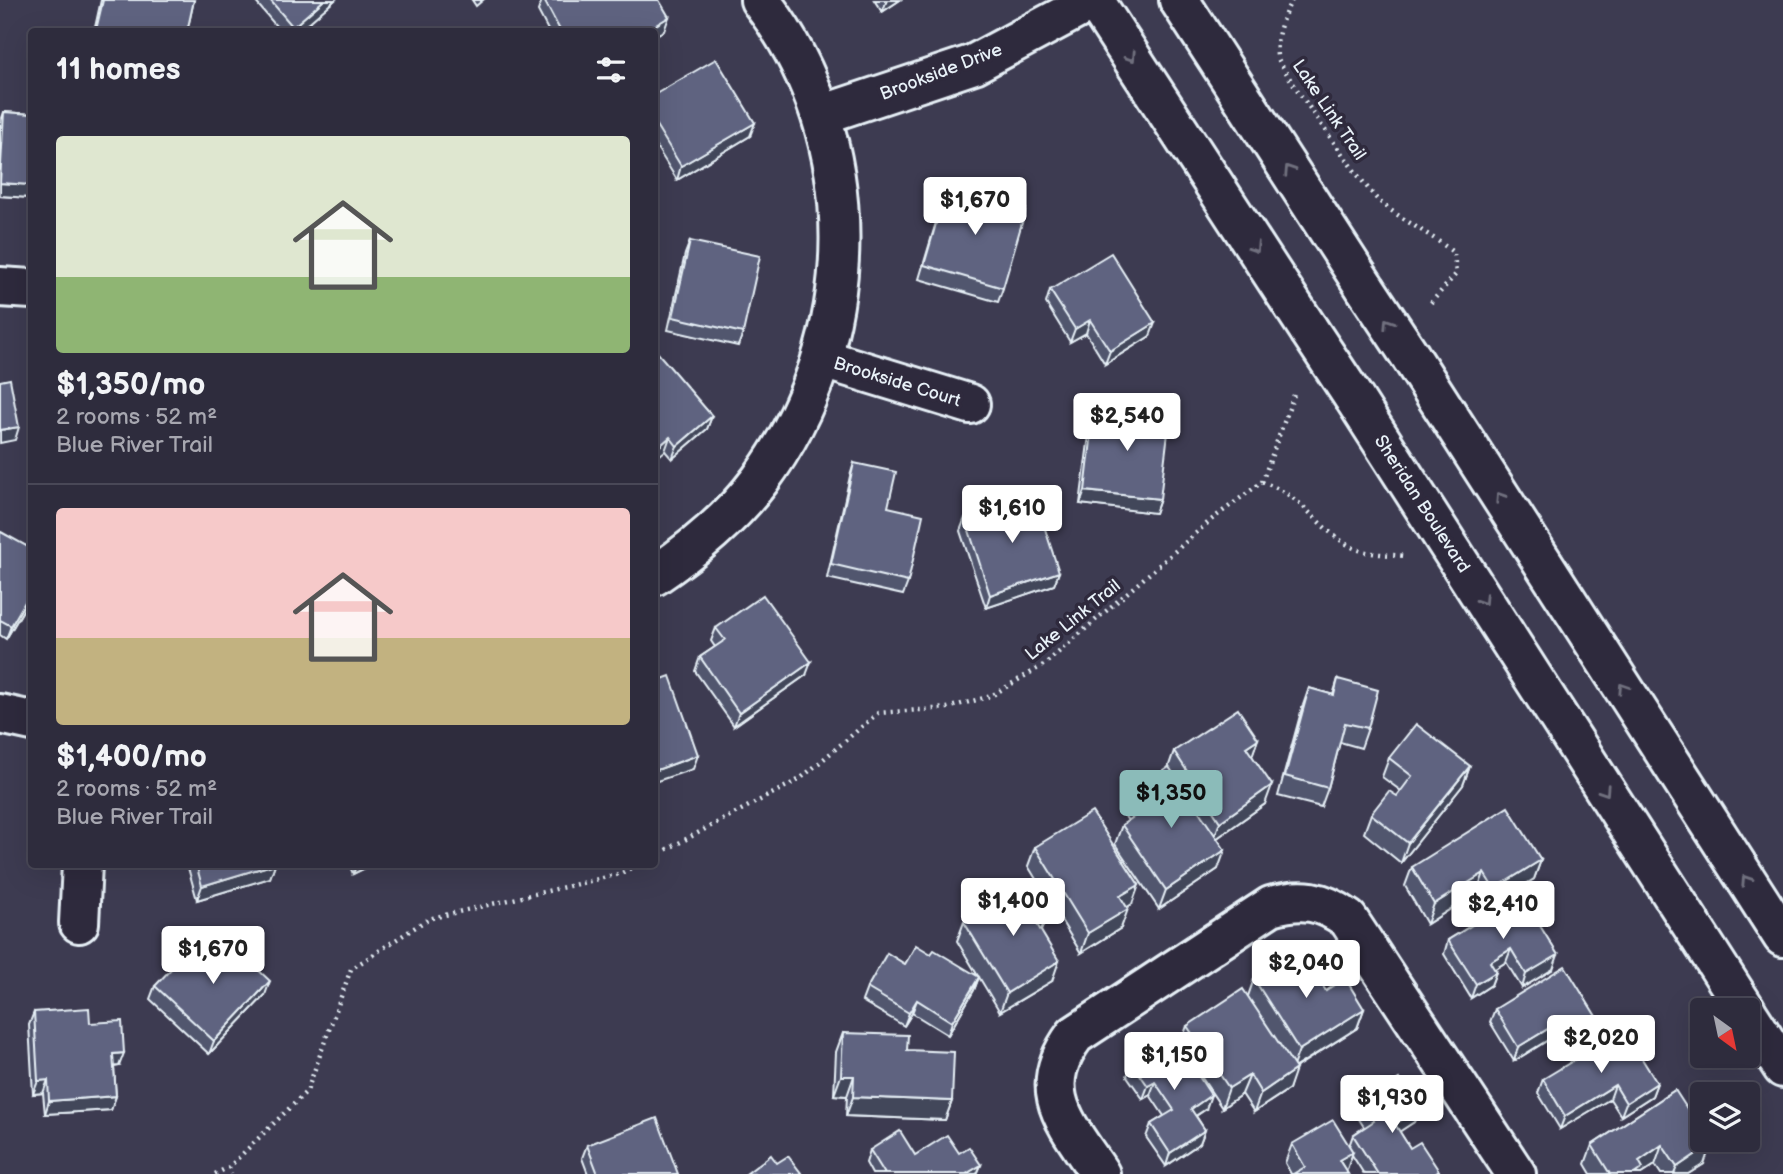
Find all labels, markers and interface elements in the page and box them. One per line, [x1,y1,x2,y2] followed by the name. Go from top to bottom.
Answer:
[877,39,1005,105] street label: Brookside Drive
[1123,50,1136,63] one-way arrow
[592,51,630,89] icon: filters
[56,52,180,88] text: 11 homes
[1288,56,1370,164] street label: Lake Link Trail
[1284,164,1297,177] one-way arrow
[918,177,1032,237] pin: $1,670
[280,182,406,308] icon: home
[940,186,1010,214] text: $1,670
[1247,241,1260,254] one-way arrow
[1384,318,1397,331] one-way arrow
[831,353,964,411] street label: Brookside Court
[56,367,205,403] text: $1,350/mo
[1070,393,1184,453] pin: $2,540
[1089,402,1165,430] text: $2,540
[56,403,217,431] text: 2 rooms · 52 m²
[56,431,213,459] text: Blue River Trail
[1370,431,1474,577] street label: Sheridan Boulevard
[955,486,1069,545] pin: $1,610
[1496,492,1509,505] one-way arrow
[978,494,1046,522] text: $1,610
[280,554,406,680] icon: home
[1021,575,1125,665] street label: Lake Link Trail
[1474,592,1487,605] one-way arrow
[1619,683,1632,696] one-way arrow
[56,739,207,775] text: $1,400/mo
[1114,770,1228,830] pin: $1,350
[56,775,217,803] text: 2 rooms · 52 m²
[1136,779,1206,807] text: $1,350
[1597,784,1610,797] one-way arrow
[56,803,213,831] text: Blue River Trail
[1742,875,1755,888] one-way arrow
[956,878,1070,938] pin: $1,400
[1446,881,1560,941] pin: $2,410
[977,887,1049,915] text: $1,400
[1467,890,1539,918] text: $2,410
[156,926,270,986] pin: $1,670
[178,935,248,963] text: $1,670
[1249,940,1363,1000] pin: $2,040
[1268,949,1344,977] text: $2,040
[1690,998,1760,1068] north arrow
[1690,998,1760,1152] map controls
[1544,1016,1658,1075] pin: $2,020
[1563,1024,1639,1052] text: $2,020
[1117,1032,1231,1092] pin: $1,150
[1140,1041,1208,1069] text: $1,150
[1335,1076,1449,1135] pin: $1,930
[1690,1082,1760,1152] button: layers
[1356,1084,1428,1112] text: $1,930

